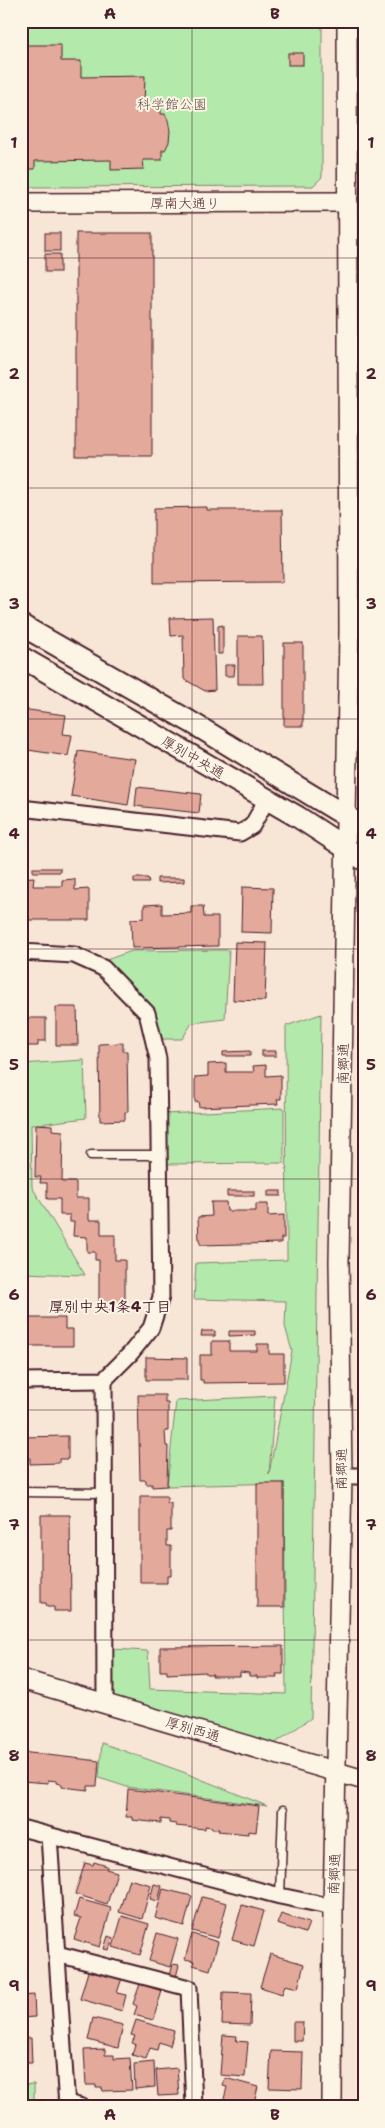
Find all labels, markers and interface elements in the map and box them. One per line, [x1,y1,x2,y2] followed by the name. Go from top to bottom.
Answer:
[104,3,116,24] text: A
[270,3,280,24] text: B
[137,95,207,113] park label: 科学館公園
[10,132,18,153] text: 1
[367,132,375,153] text: 1
[150,194,220,212] street label: 厚南大通り
[8,363,20,384] text: 2
[365,363,377,384] text: 2
[8,593,20,614] text: 3
[365,593,377,614] text: 3
[158,732,228,782] street label: 厚別中央通
[8,823,20,844] text: 4
[365,823,377,844] text: 4
[334,1043,352,1085] street label: 南郷通
[9,1054,19,1075] text: 5
[366,1054,376,1075] text: 5
[8,1284,20,1305] text: 6
[365,1284,377,1305] text: 6
[49,1297,171,1317] district label: 厚別中央1条4丁目
[332,1448,350,1490] street label: 南郷通
[8,1514,20,1535] text: 7
[365,1514,377,1535] text: 7
[164,1713,222,1745] street label: 厚別西通
[8,1745,20,1766] text: 8
[365,1745,377,1766] text: 8
[324,1853,344,1895] street label: 南郷通
[8,1975,20,1996] text: 9
[365,1975,377,1996] text: 9
[104,2104,116,2125] text: A
[270,2104,280,2125] text: B

